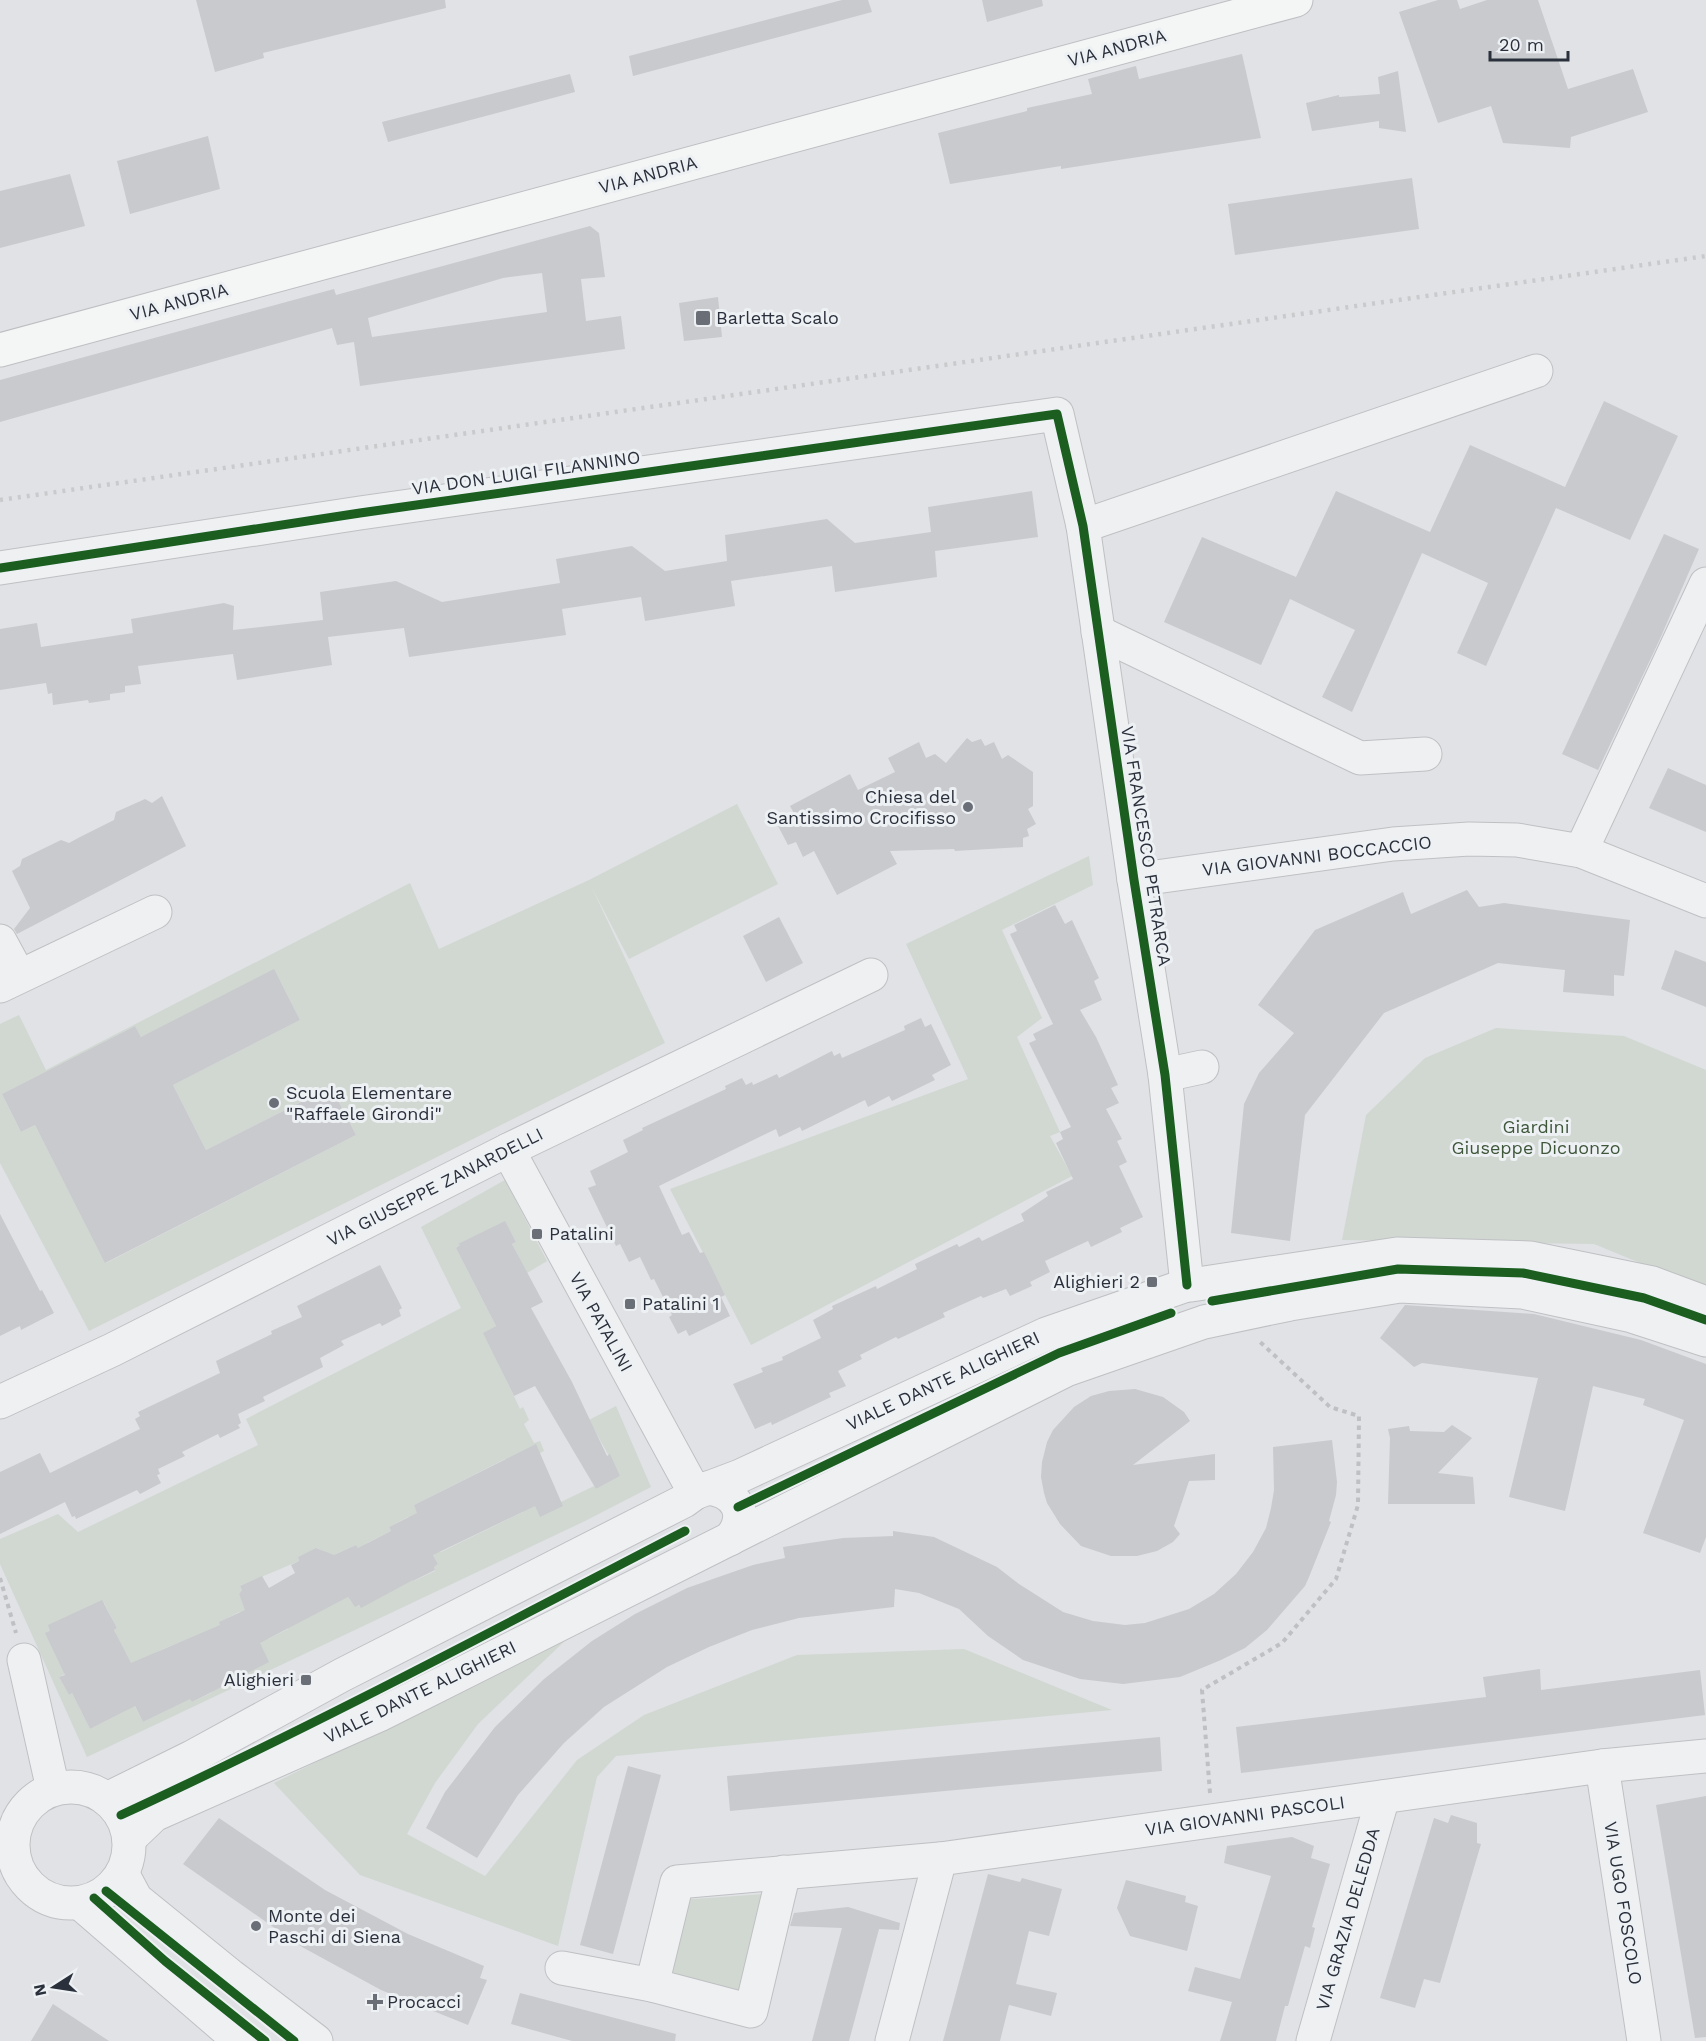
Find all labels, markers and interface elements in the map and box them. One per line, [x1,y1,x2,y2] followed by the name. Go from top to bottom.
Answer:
[1065,24,1168,71] street label: VIA ANDRIA
[1490,24,1568,62] scale bar
[1499,34,1544,55] text: 20 m
[596,151,699,198] street label: VIA ANDRIA
[127,278,230,325] street label: VIA ANDRIA
[716,307,839,328] place label: Barletta Scalo
[694,309,712,327] marker: Barletta Scalo
[410,446,642,499] street label: VIA DON LUIGI FILANNINO
[1117,724,1176,968] street label: VIA FRANCESCO PETRARCA
[767,786,956,828] place label: Chiesa del Santissimo Crocifisso
[961,800,975,814] marker: Chiesa del Santissimo Crocifisso
[1201,831,1433,880] street label: VIA GIOVANNI BOCCACCIO
[286,1082,452,1124] place label: Scuola Elementare "Raffaele Girondi"
[267,1096,281,1110] marker: Scuola Elementare "Raffaele Girondi"
[1452,1116,1620,1158] park label: Giardini Giuseppe Dicuonzo
[323,1123,546,1250] street label: VIA GIUSEPPE ZANARDELLI
[549,1223,614,1244] place label: Patalini
[530,1227,544,1241] marker: Patalini
[565,1268,637,1375] street label: VIA PATALINI
[1053,1271,1140,1292] place label: Alighieri 2
[1145,1275,1159,1289] marker: Alighieri 2
[642,1293,720,1314] place label: Patalini 1
[623,1297,637,1311] marker: Patalini 1
[843,1326,1043,1435] street label: VIALE DANTE ALIGHIERI
[320,1636,519,1747] street label: VIALE DANTE ALIGHIERI
[224,1669,294,1690] place label: Alighieri
[299,1673,313,1687] marker: Alighieri
[1144,1791,1346,1840] street label: VIA GIOVANNI PASCOLI
[1600,1820,1647,1986] street label: VIA UGO FOSCOLO
[1311,1825,1384,2013] street label: VIA GRAZIA DELEDDA
[268,1905,401,1947] place label: Monte dei Paschi di Siena
[249,1919,263,1933] marker: Monte dei Paschi di Siena
[24,1957,84,2017] north arrow
[29,1982,50,1998] text: N
[387,1991,461,2012] place label: Procacci
[368,1995,382,2009] marker: Procacci

